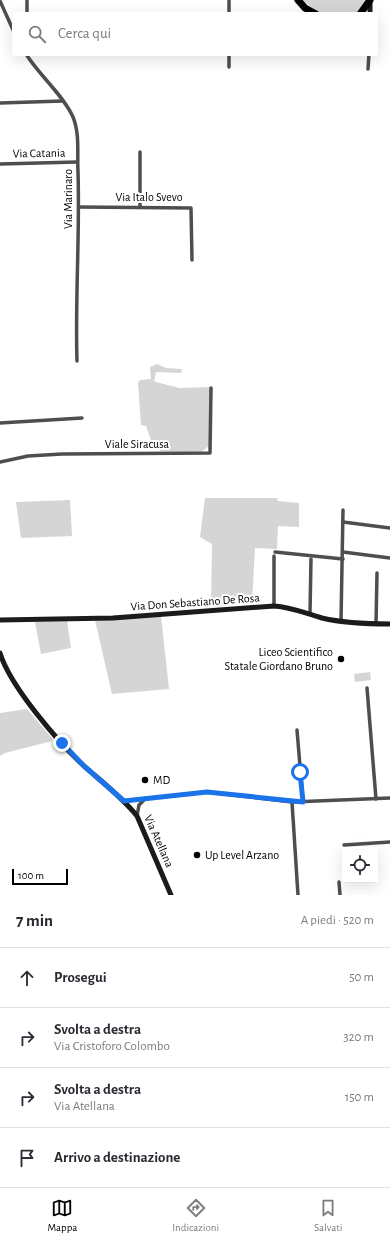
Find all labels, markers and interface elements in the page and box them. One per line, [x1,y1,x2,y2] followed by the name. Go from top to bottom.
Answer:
[12,12,378,56] search box
[26,23,48,45] icon: search
[58,26,111,41] text: Cerca qui
[12,147,66,159] street label: Via Catania
[62,169,74,229] street label: Via Marinaro
[115,191,183,203] street label: Via Italo Svevo
[105,438,170,450] street label: Viale Siracusa
[130,591,261,613] street label: Via Don Sebastiano De Rosa
[224,646,333,672] place label: Liceo Scientifico Statale Giordano Bruno
[336,654,346,664] marker: Liceo Scientifico Statale Giordano Bruno
[53,734,71,752] route end
[291,763,309,781] route start
[153,774,170,786] place label: MD
[140,775,150,785] marker: MD
[142,813,176,870] street label: Via Atellana
[342,847,378,883] map controls
[342,847,378,883] button: locate
[205,849,279,861] place label: Up Level Arzano
[192,850,202,860] marker: Up Level Arzano
[12,867,68,886] scale bar
[18,870,44,881] text: 100 m
[16,912,53,929] text: 7 min
[301,914,374,927] text: A piedi · 520 m
[16,967,38,989] icon: ahead
[54,970,107,985] text: Prosegui
[349,971,374,984] text: 50 m
[54,1022,141,1037] text: Svolta a destra
[16,1027,38,1049] icon: right
[343,1031,374,1044] text: 320 m
[54,1040,170,1053] text: Via Cristoforo Colombo
[54,1082,141,1097] text: Svolta a destra
[16,1087,38,1109] icon: right
[345,1091,374,1104] text: 150 m
[54,1100,115,1113] text: Via Atellana
[16,1147,38,1169] icon: arrive
[54,1150,180,1165] text: Arrivo a destinazione
[47,1197,77,1234] tab: Mappa
[172,1197,219,1234] tab: Indicazioni
[314,1197,343,1234] tab: Salvati

